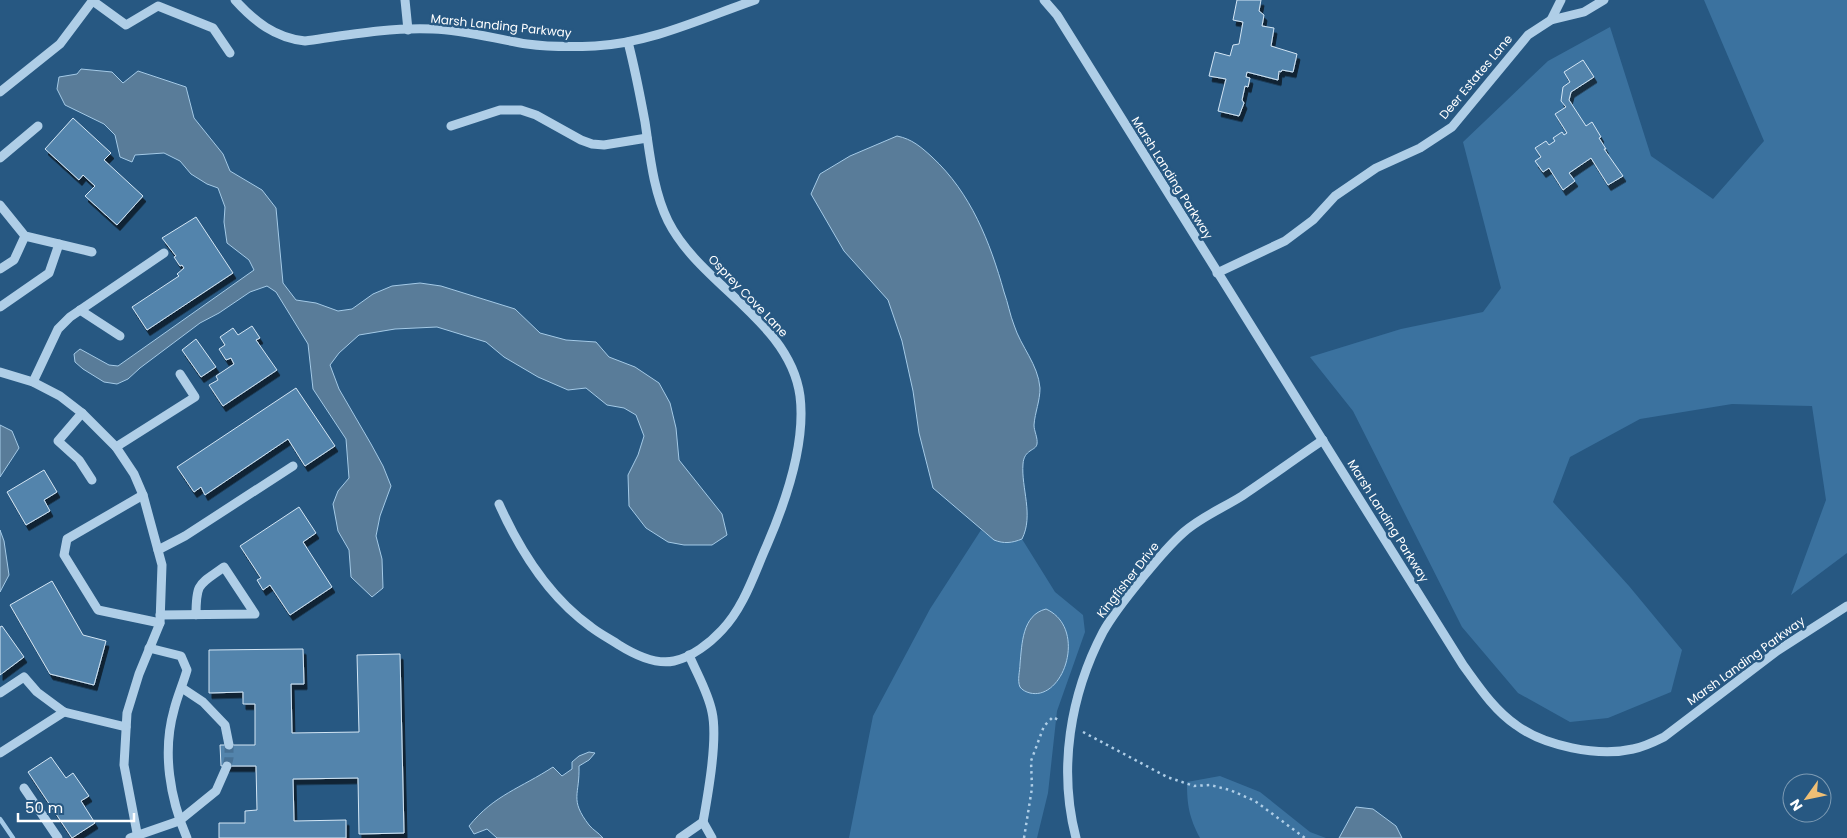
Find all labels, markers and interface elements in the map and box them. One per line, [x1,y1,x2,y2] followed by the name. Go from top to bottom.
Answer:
[430,10,573,41] street label: Marsh Landing Parkway
[1435,31,1516,123] street label: Deer Estates Lane
[1128,113,1217,242] street label: Marsh Landing Parkway
[705,251,792,341] street label: Osprey Cove Lane
[1344,456,1433,585] street label: Marsh Landing Parkway
[1093,538,1163,621] street label: Kingfisher Drive
[1683,612,1808,709] street label: Marsh Landing Parkway
[1782,773,1832,823] north arrow
[18,790,134,822] scale bar
[1785,795,1807,815] text: N
[25,797,63,818] text: 50 m

